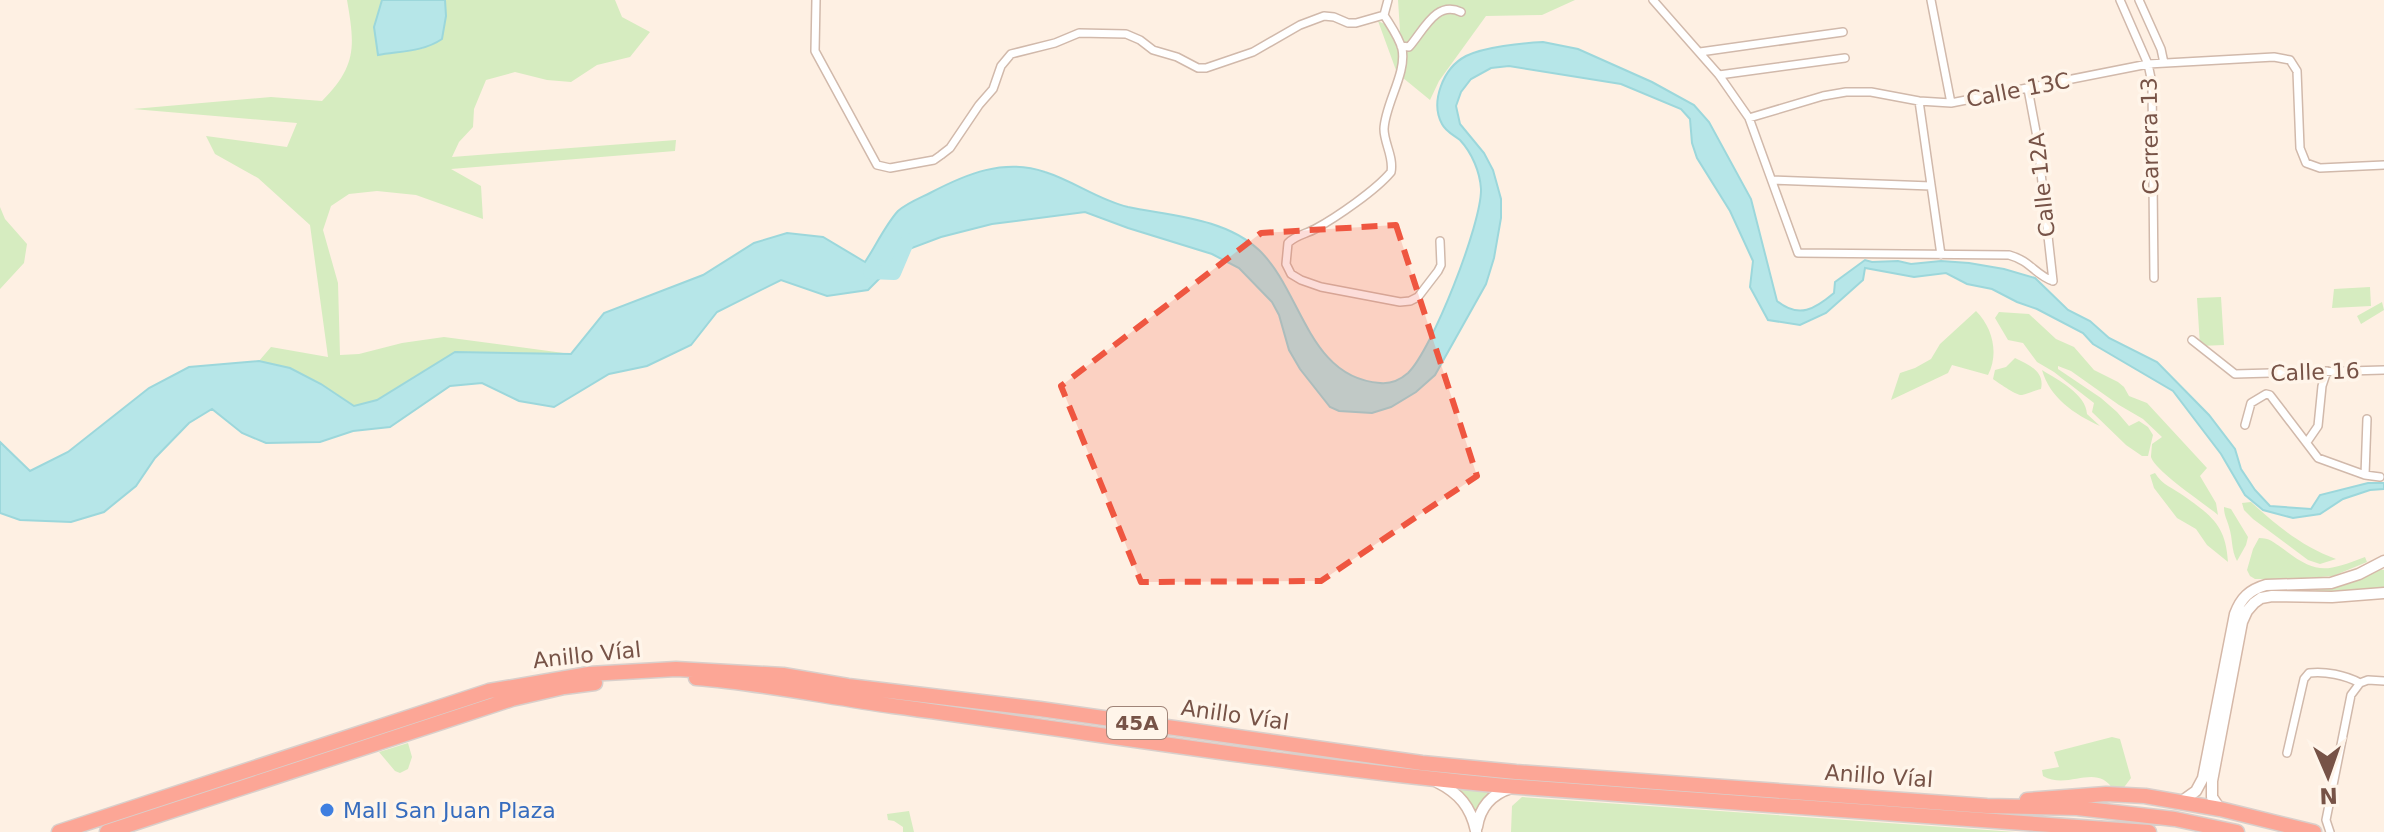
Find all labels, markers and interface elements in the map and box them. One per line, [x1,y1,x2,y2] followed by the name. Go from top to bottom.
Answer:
[1964,68,2072,112] street label: Calle 13C
[2136,77,2164,195] street label: Carrera 13
[2024,132,2060,238] street label: Calle 12A
[2270,358,2360,386] street label: Calle 16
[532,637,642,673] street label: Anillo Víal
[1180,695,1290,735] street label: Anillo Víal
[1107,707,1167,739] road number: 45A
[2288,736,2368,816] north arrow
[1824,760,1934,792] street label: Anillo Víal
[2319,783,2338,808] text: N
[343,798,556,823] place label: Mall San Juan Plaza
[318,801,336,819] marker: Mall San Juan Plaza

